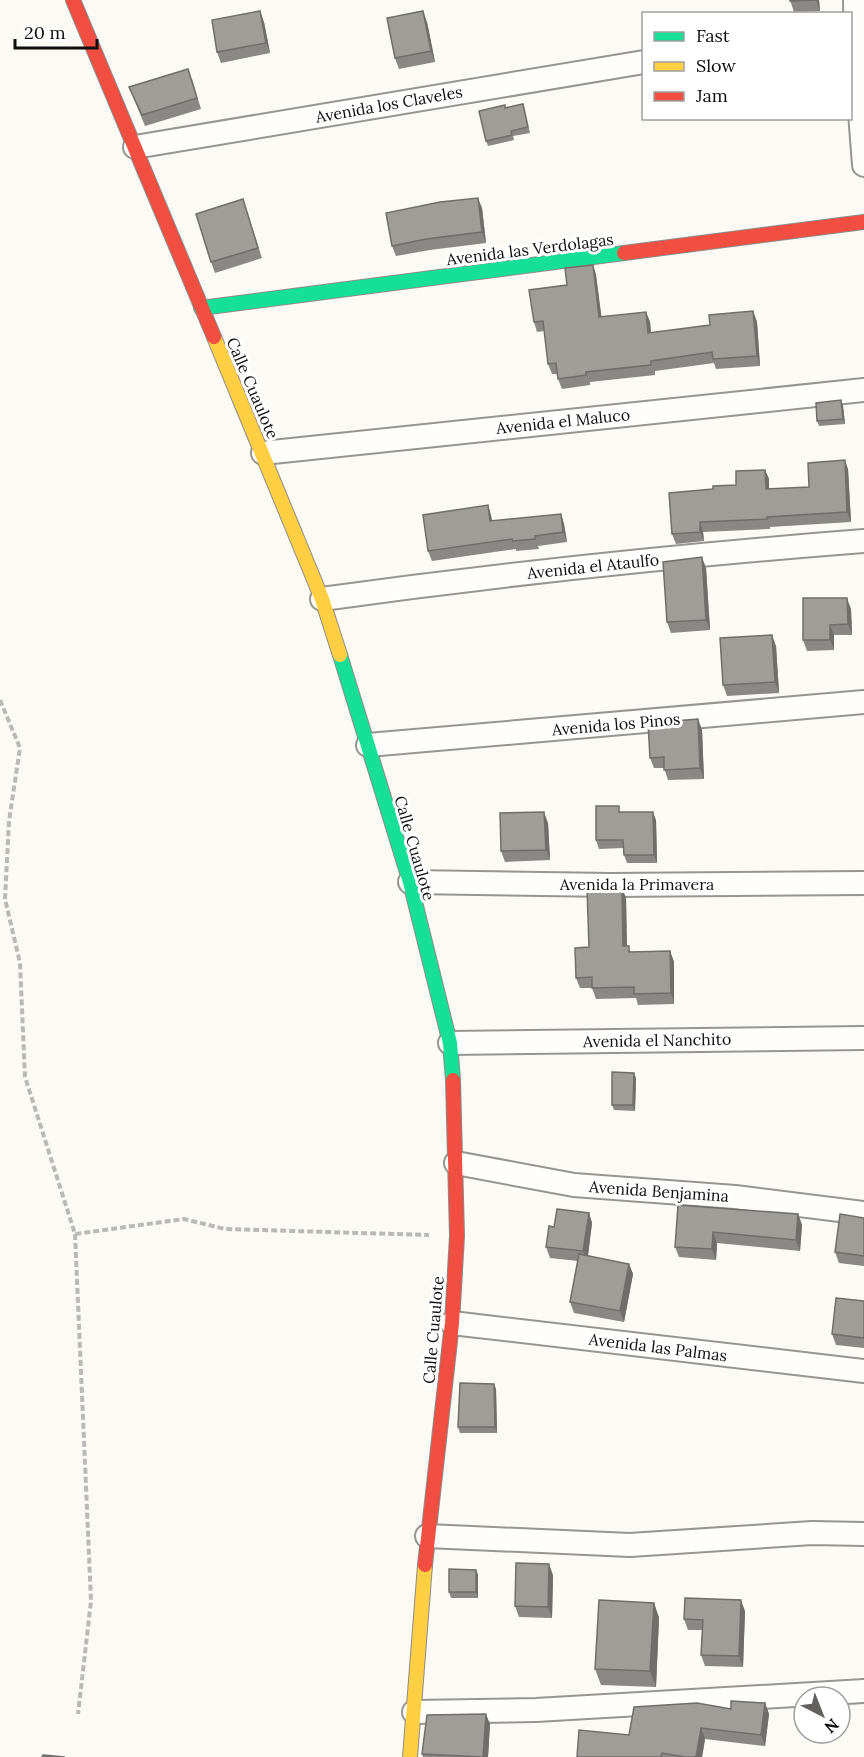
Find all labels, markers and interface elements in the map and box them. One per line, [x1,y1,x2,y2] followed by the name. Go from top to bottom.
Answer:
[15,12,98,50] scale bar
[642,12,852,120] legend
[24,21,66,44] text: 20 m
[696,24,730,47] text: Fast
[696,54,736,77] text: Slow
[313,81,464,127] street label: Avenida los Claveles
[695,84,728,107] text: Jam
[444,229,615,269] street label: Avenida las Verdolagas
[223,334,283,442] street label: Calle Cuaulote
[494,404,631,438] street label: Avenida el Maluco
[525,549,660,583] street label: Avenida el Ataulfo
[550,708,681,740] street label: Avenida los Pinos
[390,793,440,903] street label: Calle Cuaulote
[559,874,714,894] street label: Avenida la Primavera
[582,1029,731,1051] street label: Avenida el Nanchito
[587,1176,730,1206] street label: Avenida Benjamina
[418,1275,448,1385] street label: Calle Cuaulote
[587,1328,728,1365] street label: Avenida las Palmas
[792,1685,852,1745] north arrow
[821,1715,843,1738] text: N

